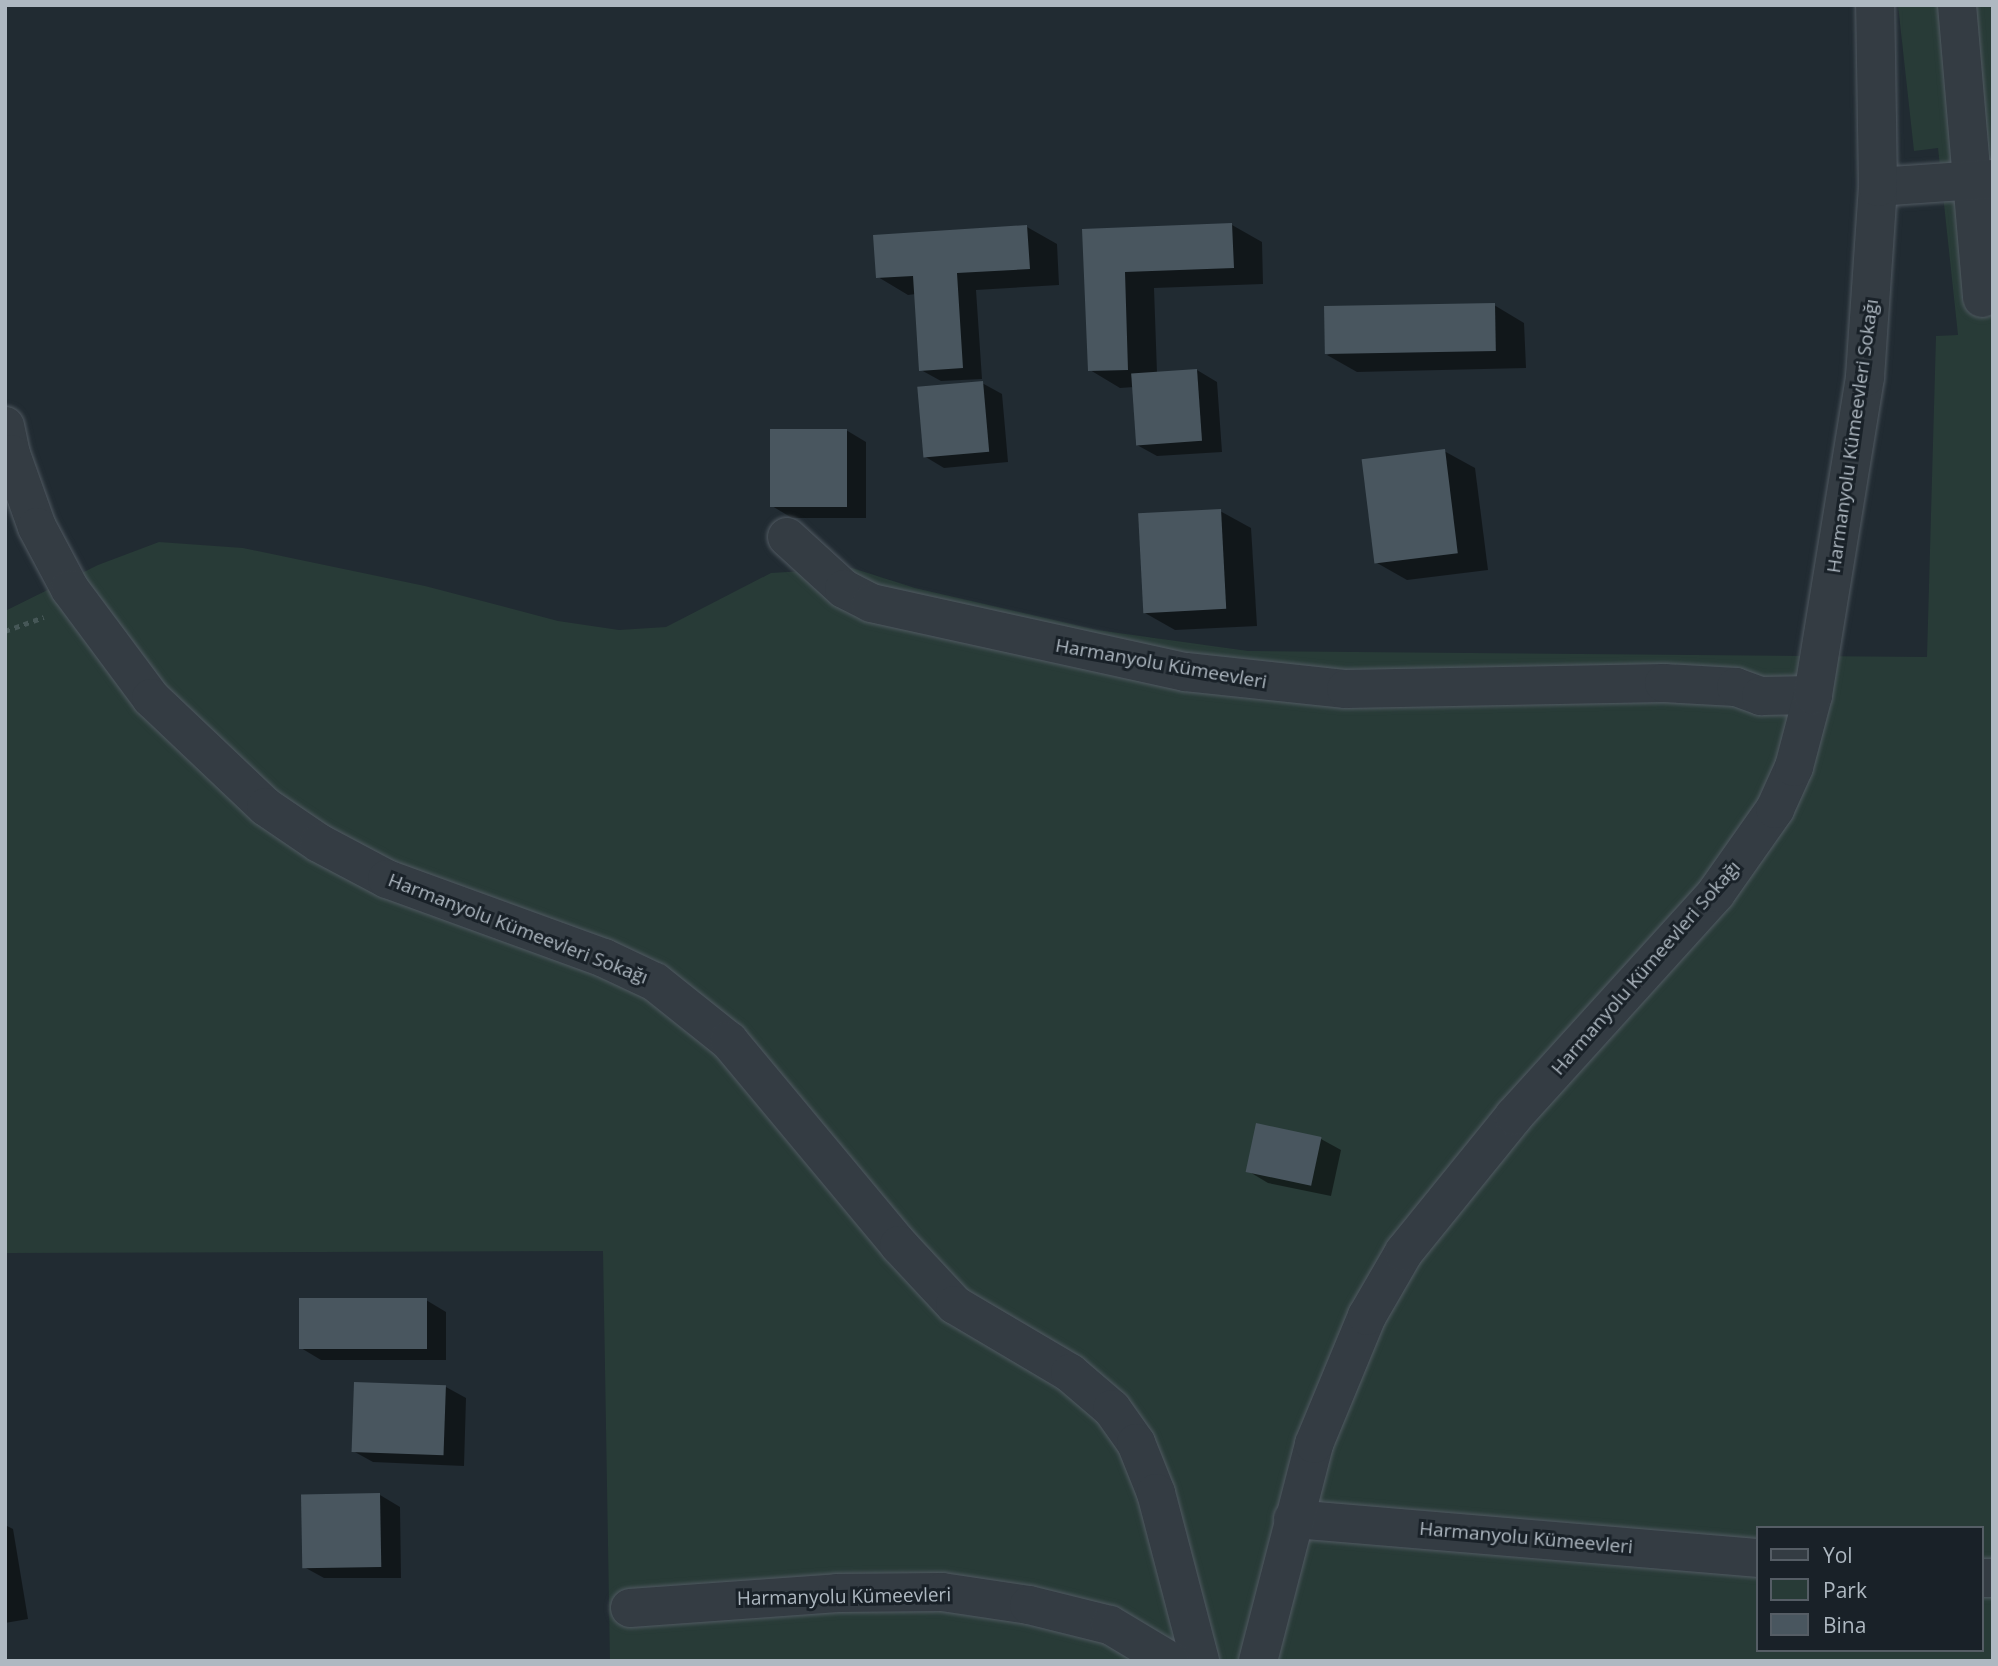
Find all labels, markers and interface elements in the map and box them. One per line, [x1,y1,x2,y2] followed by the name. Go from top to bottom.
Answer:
[1822,297,1884,575] street label: Harmanyolu Kümeevleri Sokağı
[1054,634,1268,694] street label: Harmanyolu Kümeevleri
[1547,856,1745,1080] street label: Harmanyolu Kümeevleri Sokağı
[385,869,651,989] street label: Harmanyolu Kümeevleri Sokağı
[1418,1517,1634,1559] street label: Harmanyolu Kümeevleri
[1756,1526,1984,1652] legend
[1823,1541,1853,1569] text: Yol
[1823,1576,1867,1604] text: Park
[737,1584,951,1610] street label: Harmanyolu Kümeevleri
[1823,1611,1866,1639] text: Bina

